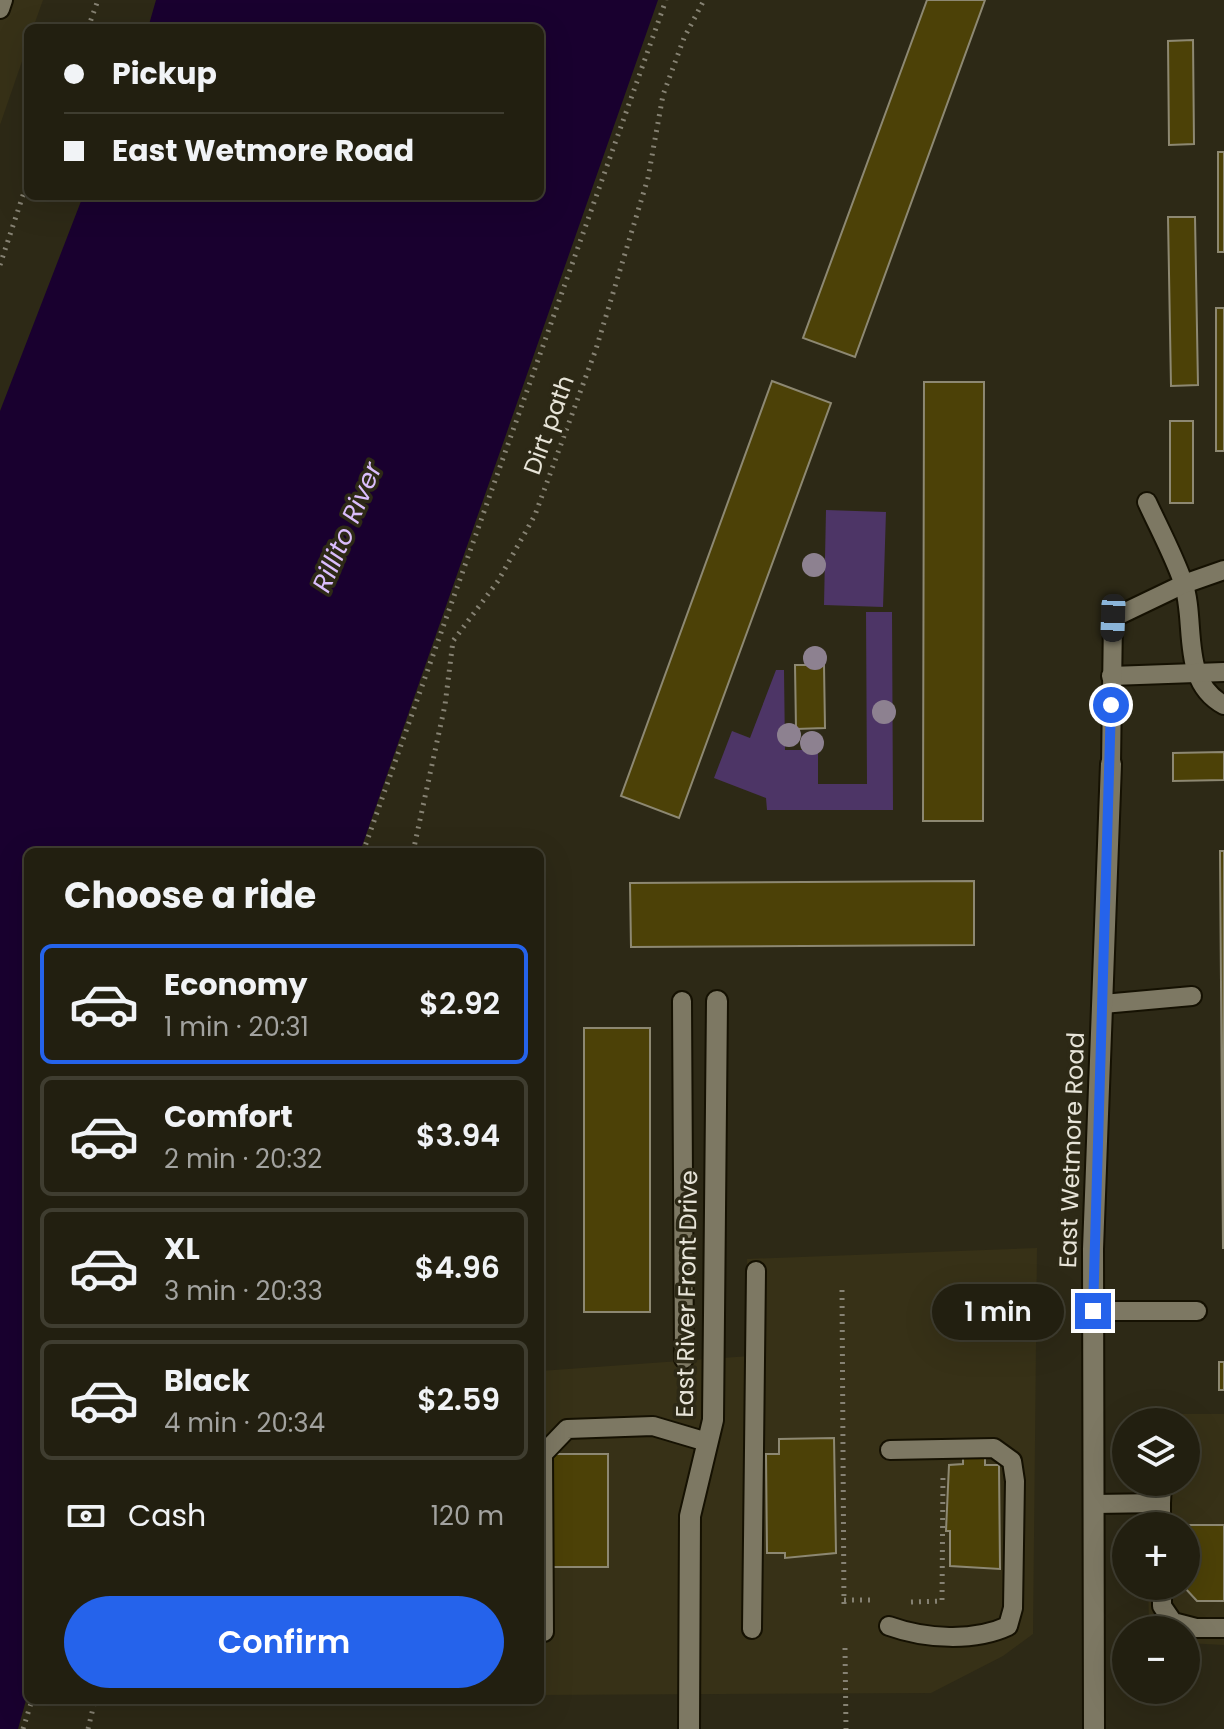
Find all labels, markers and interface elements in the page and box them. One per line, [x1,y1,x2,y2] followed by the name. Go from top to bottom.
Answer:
[112,52,217,95] text: Pickup
[112,129,414,172] text: East Wetmore Road
[515,371,582,479] street label: Dirt path
[303,455,391,597] water label: Rillito River
[1100,594,1126,642] car
[1093,687,1129,723] route start
[64,870,316,921] text: Choose a ride
[164,963,308,1006] text: Economy
[68,968,140,1040] icon: car
[419,982,500,1025] text: $2.92
[164,1009,309,1045] text: 1 min · 20:31
[1051,1031,1092,1268] street label: East Wetmore Road
[164,1095,293,1138] text: Comfort
[68,1100,140,1172] icon: car
[416,1114,500,1157] text: $3.94
[164,1141,322,1177] text: 2 min · 20:32
[668,1170,705,1418] street label: East River Front Drive
[164,1227,200,1270] text: XL
[68,1232,140,1304] icon: car
[415,1246,500,1289] text: $4.96
[164,1273,323,1309] text: 3 min · 20:33
[933,1283,1065,1339] callout: 1 min
[1075,1293,1111,1329] route end
[964,1294,1032,1330] text: 1 min
[164,1359,250,1402] text: Black
[68,1364,140,1436] icon: car
[417,1378,500,1421] text: $2.59
[164,1405,325,1441] text: 4 min · 20:34
[1112,1408,1200,1704] map controls
[1112,1408,1200,1496] button: layers
[64,1494,108,1538] icon: cash
[128,1494,206,1537] text: Cash
[431,1498,504,1534] text: 120 m
[1112,1512,1200,1600] button: +
[64,1596,504,1688] button: Confirm
[1112,1616,1200,1704] button: −

